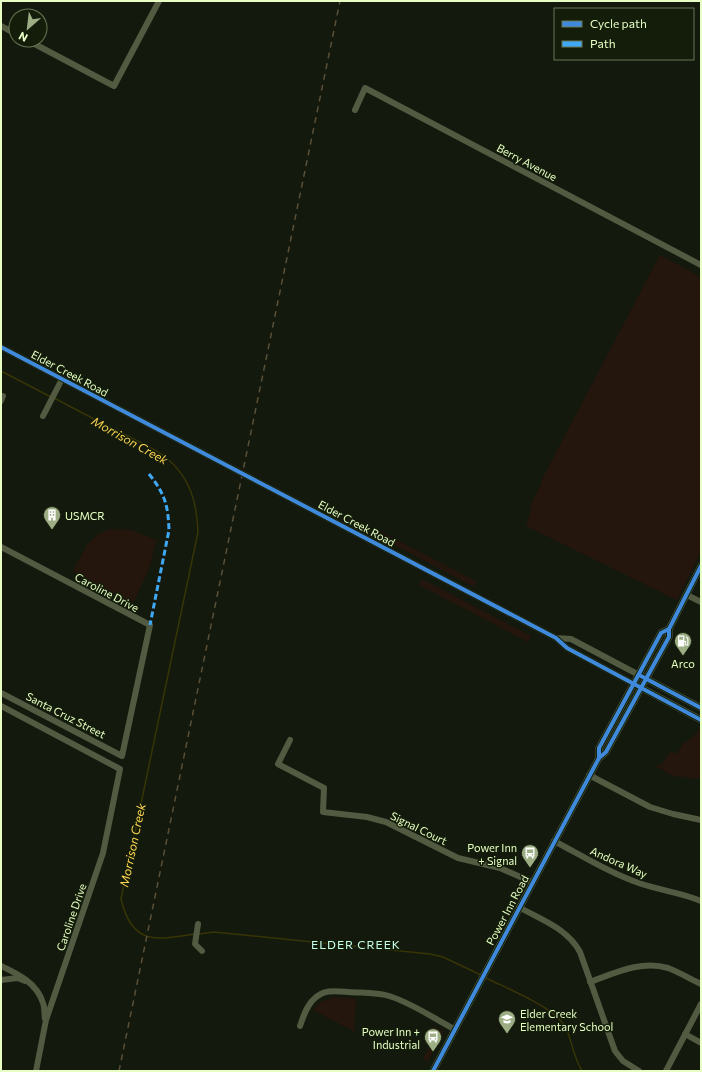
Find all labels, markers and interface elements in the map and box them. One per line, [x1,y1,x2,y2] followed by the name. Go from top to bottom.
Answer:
[8,8,48,48] north arrow
[554,8,694,60] legend
[590,16,647,30] text: Cycle path
[16,30,30,45] text: N
[590,36,616,50] text: Path
[495,141,559,183] street label: Berry Avenue
[29,347,111,399] street label: Elder Creek Road
[89,413,171,467] water label: Morrison Creek
[316,497,398,549] street label: Elder Creek Road
[42,505,62,530] building icon: USMCR
[65,509,105,522] place label: USMCR
[73,570,141,614] street label: Caroline Drive
[673,631,693,656] fuel station icon: Arco
[671,657,695,670] place label: Arco
[24,689,108,741] street label: Santa Cruz Street
[116,801,148,888] water label: Morrison Creek
[389,809,450,848] street label: Signal Court
[467,841,517,867] place label: Power Inn + Signal
[520,843,540,868] bus stop icon: Power Inn + Signal
[589,844,650,880] street label: Andora Way
[483,873,531,947] street label: Power Inn Road
[53,881,89,952] street label: Caroline Drive
[311,937,401,951] district label: ELDER CREEK
[520,1007,613,1033] place label: Elder Creek Elementary School
[497,1009,517,1034] school or university icon: Elder Creek Elementary School
[362,1025,420,1051] place label: Power Inn + Industrial
[423,1027,443,1052] bus stop icon: Power Inn + Industrial

